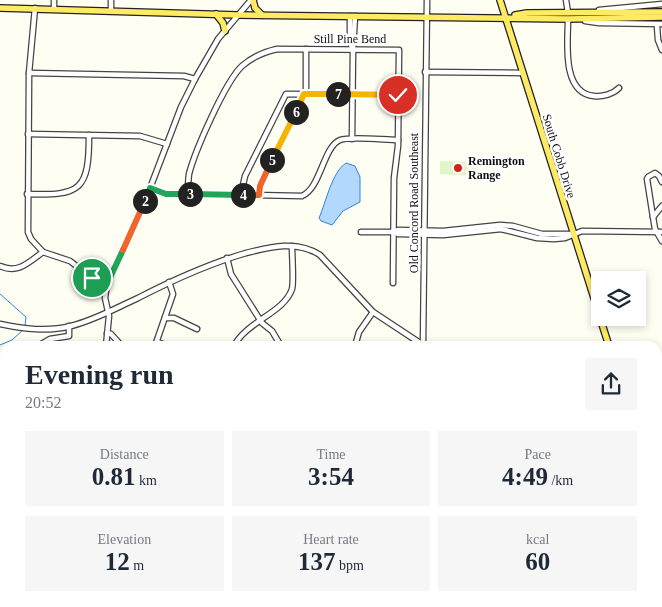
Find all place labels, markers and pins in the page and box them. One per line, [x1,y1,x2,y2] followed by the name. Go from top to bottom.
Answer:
[377,74,419,116] pin
[326,82,350,106] pin: 7
[284,100,308,124] pin: 6
[260,148,284,172] pin: 5
[468,154,525,182] place label: Remington Range
[452,162,464,174] marker: Remington Range
[178,182,202,206] pin: 3
[230,182,256,208] pin: 4
[132,188,158,214] pin: 2
[71,257,113,299] pin

